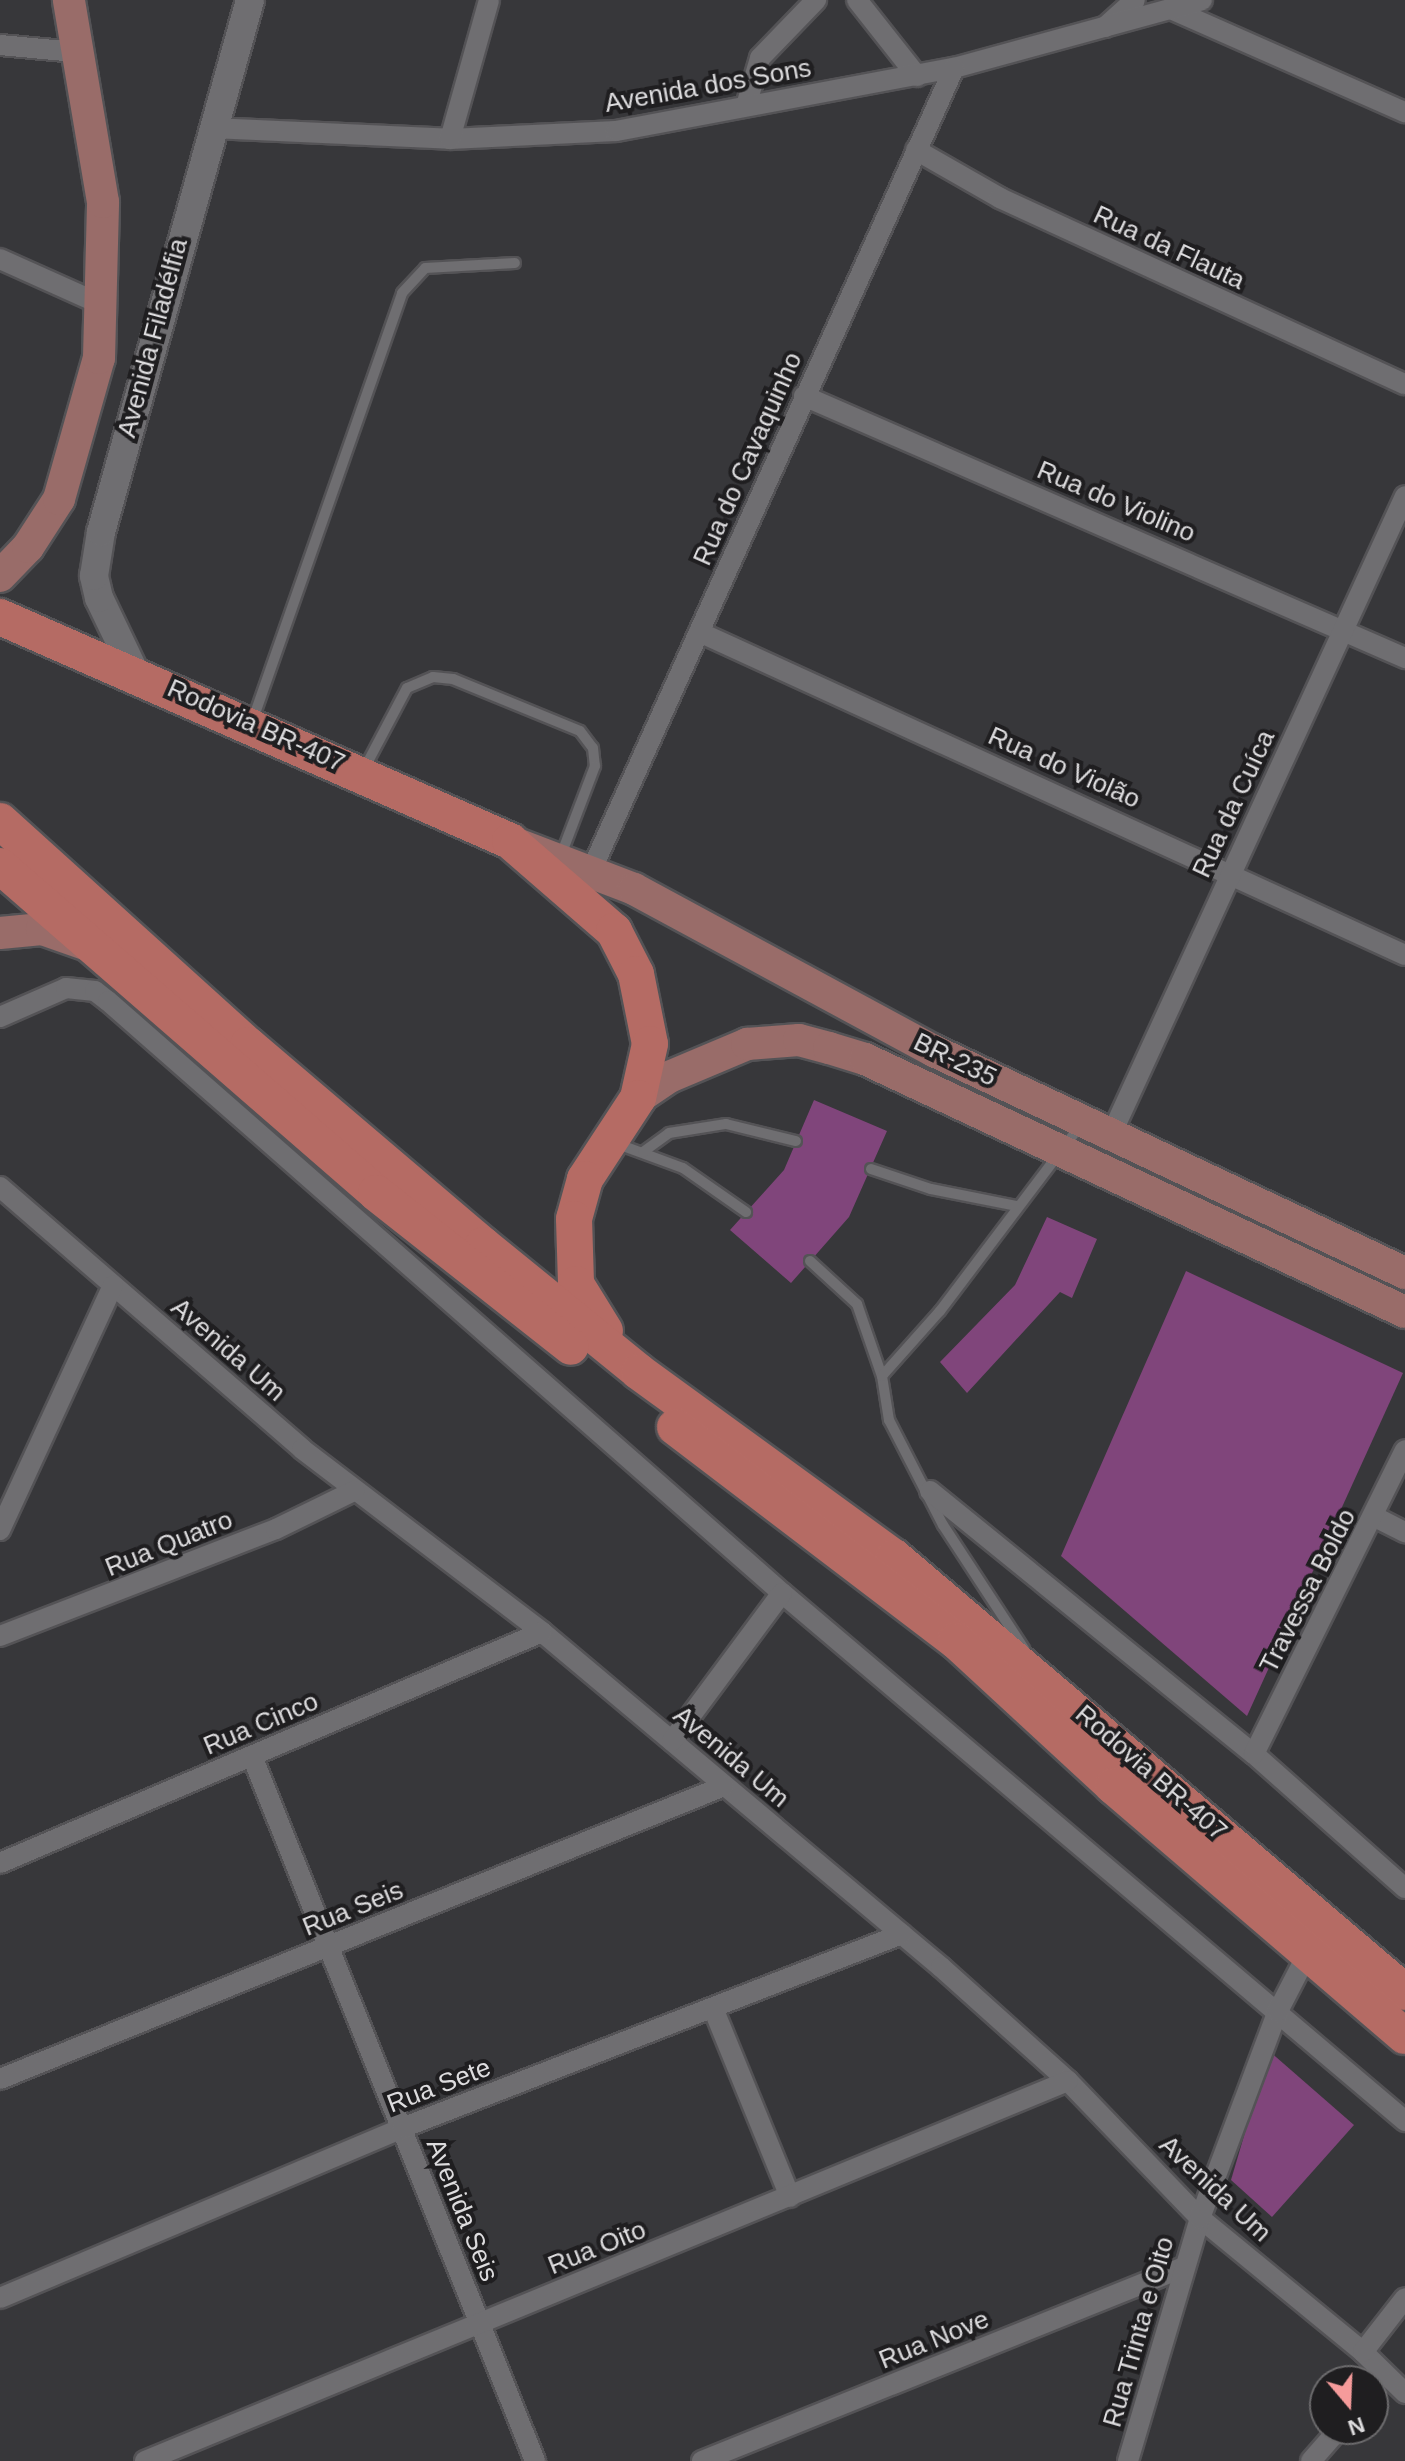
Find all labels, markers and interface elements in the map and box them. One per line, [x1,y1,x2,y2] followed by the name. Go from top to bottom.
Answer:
[602,52,814,120] street label: Avenida dos Sons
[1088,199,1250,297] street label: Rua da Flauta
[111,235,195,441] street label: Avenida Filadélfia
[687,348,809,570] street label: Rua do Cavaquinho
[1032,455,1200,549] street label: Rua do Violino
[163,673,349,779] street label: Rodovia BR-407
[983,721,1145,815] street label: Rua do Violão
[1186,725,1282,883] street label: Rua da Cuíca
[909,1027,1001,1093] street label: BR-235
[165,1292,291,1408] street label: Avenida Um
[101,1504,237,1584] street label: Rua Quatro
[1253,1504,1363,1678] street label: Travessa Boldo
[199,1686,323,1762] street label: Rua Cinco
[1069,1699,1233,1847] street label: Rodovia BR-407
[667,1700,795,1814] street label: Avenida Um
[298,1875,408,1943] street label: Rua Seis
[383,2052,495,2120] street label: Rua Sete
[1153,2129,1277,2249] street label: Avenida Um
[419,2134,505,2286] street label: Avenida Seis
[544,2214,650,2282] street label: Rua Oito
[1097,2233,1181,2431] street label: Rua Trinta e Oito
[875,2304,993,2376] street label: Rua Nove
[1309,2365,1389,2445] north arrow
[1345,2412,1368,2441] text: N

